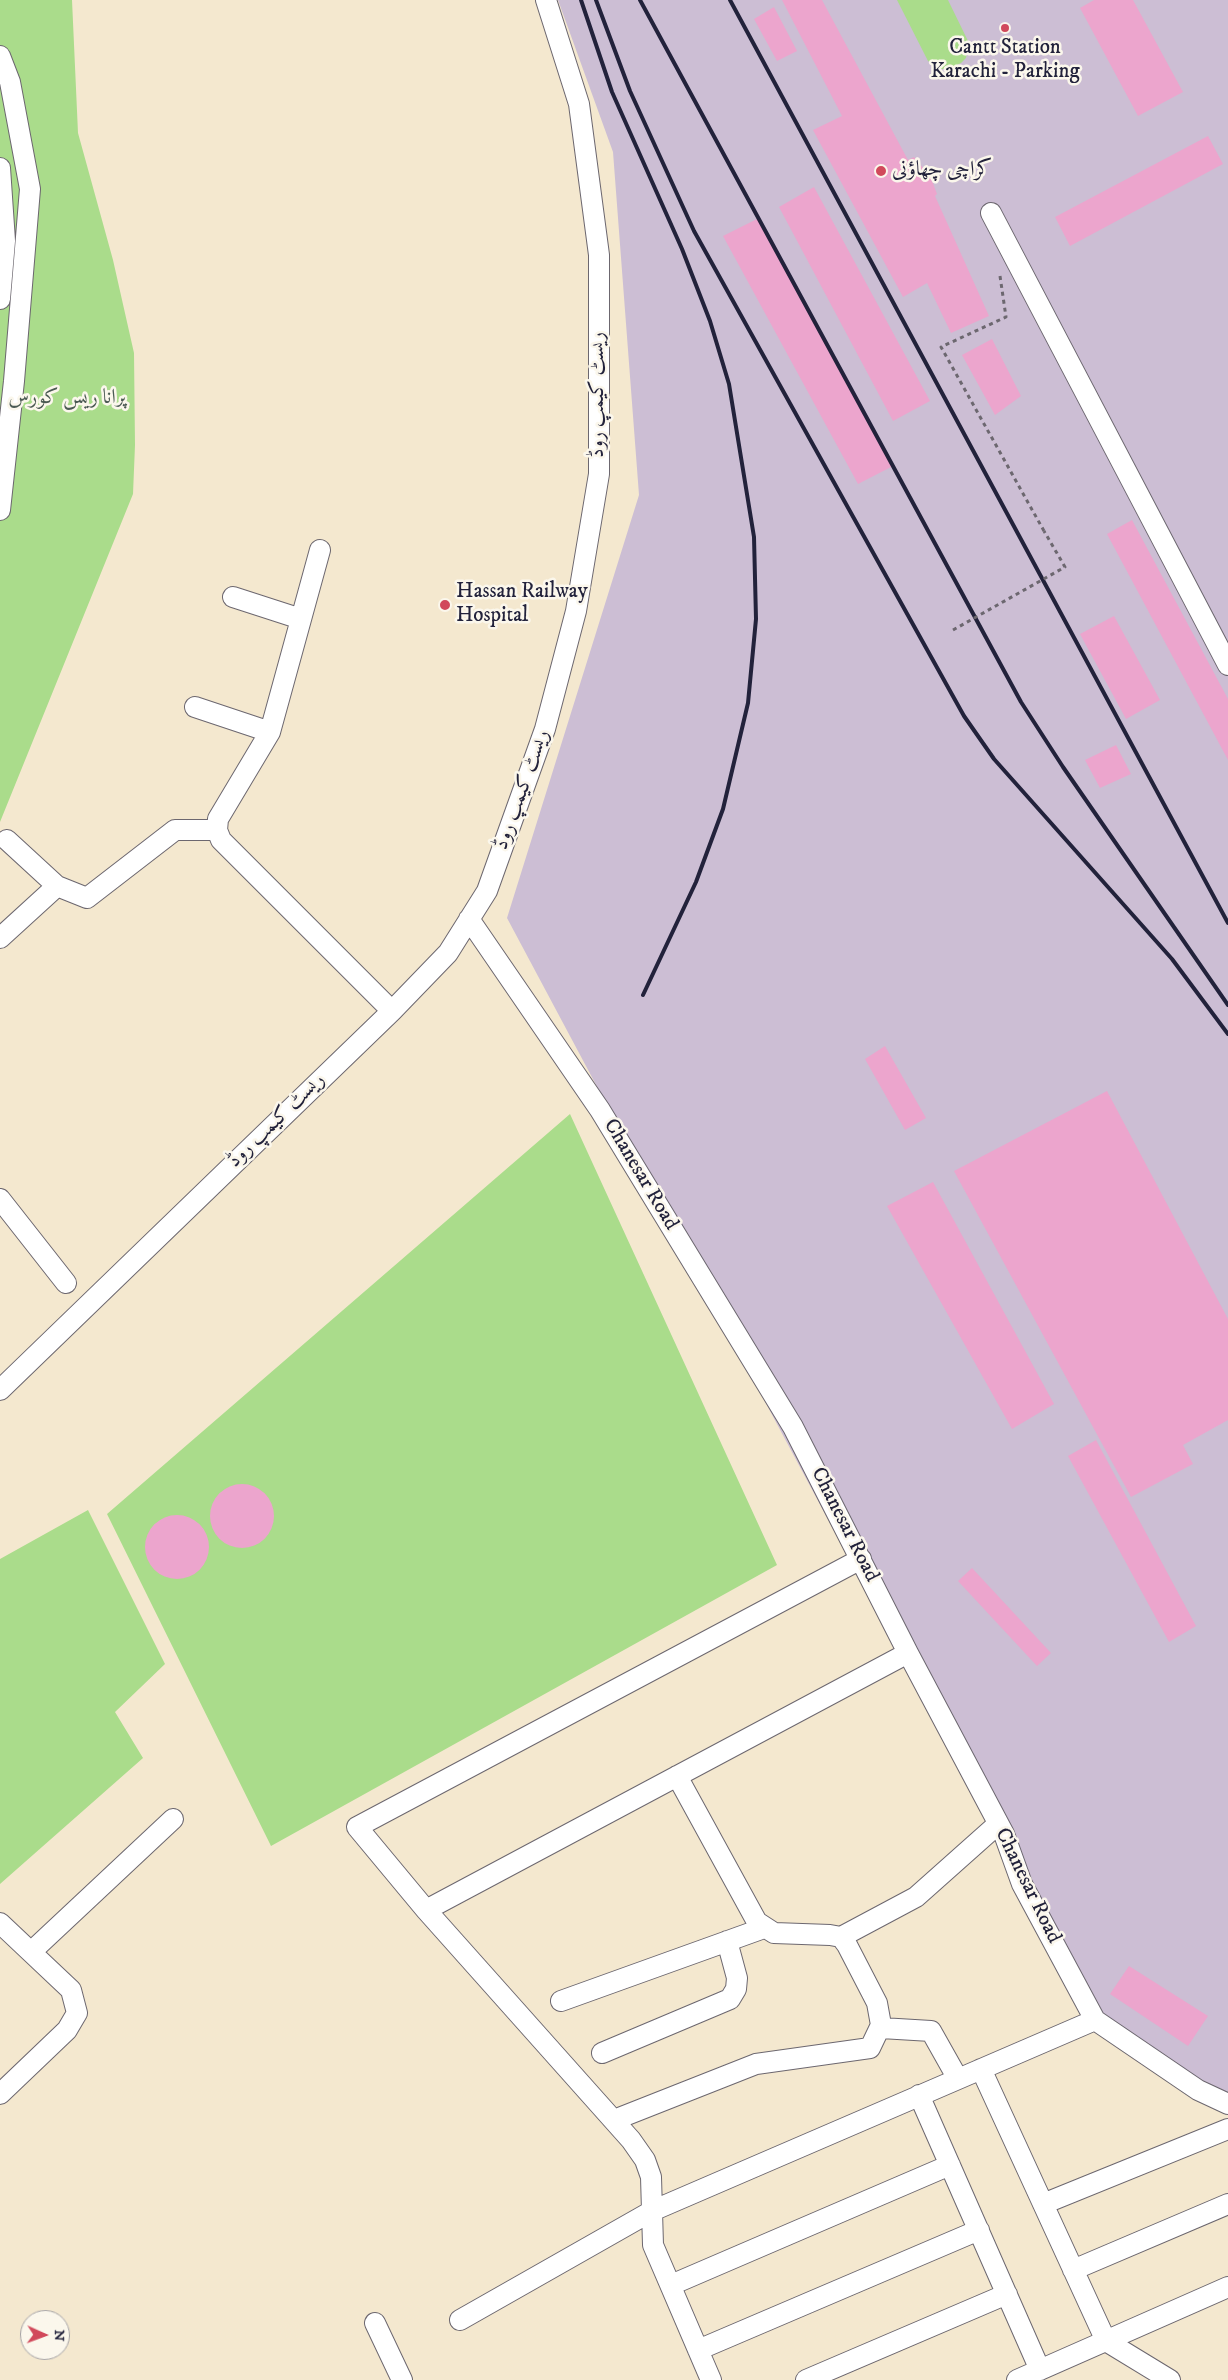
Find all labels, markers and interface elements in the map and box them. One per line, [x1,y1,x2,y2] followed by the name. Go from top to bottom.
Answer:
[999,22,1011,34] marker: Cantt Station Karachi - Parking
[930,36,1080,86] place label: Cantt Station Karachi - Parking
[892,158,992,184] place label: کراچی چھاؤنی
[874,164,888,178] marker: کراچی چھاؤنی
[586,332,612,458] street label: ریسٹ کیمپ روڈ
[8,386,126,412] park label: پرانا ریس کورس
[456,580,588,630] place label: Hassan Railway Hospital
[438,598,452,612] marker: Hassan Railway Hospital
[490,726,556,854] street label: ریسٹ کیمپ روڈ
[223,1068,331,1174] street label: ریسٹ کیمپ روڈ
[597,1115,683,1235] street label: Chanesar Road
[804,1463,884,1587] street label: Chanesar Road
[988,1824,1066,1948] street label: Chanesar Road
[20,2310,70,2360] north arrow
[50,2329,68,2342] text: N

